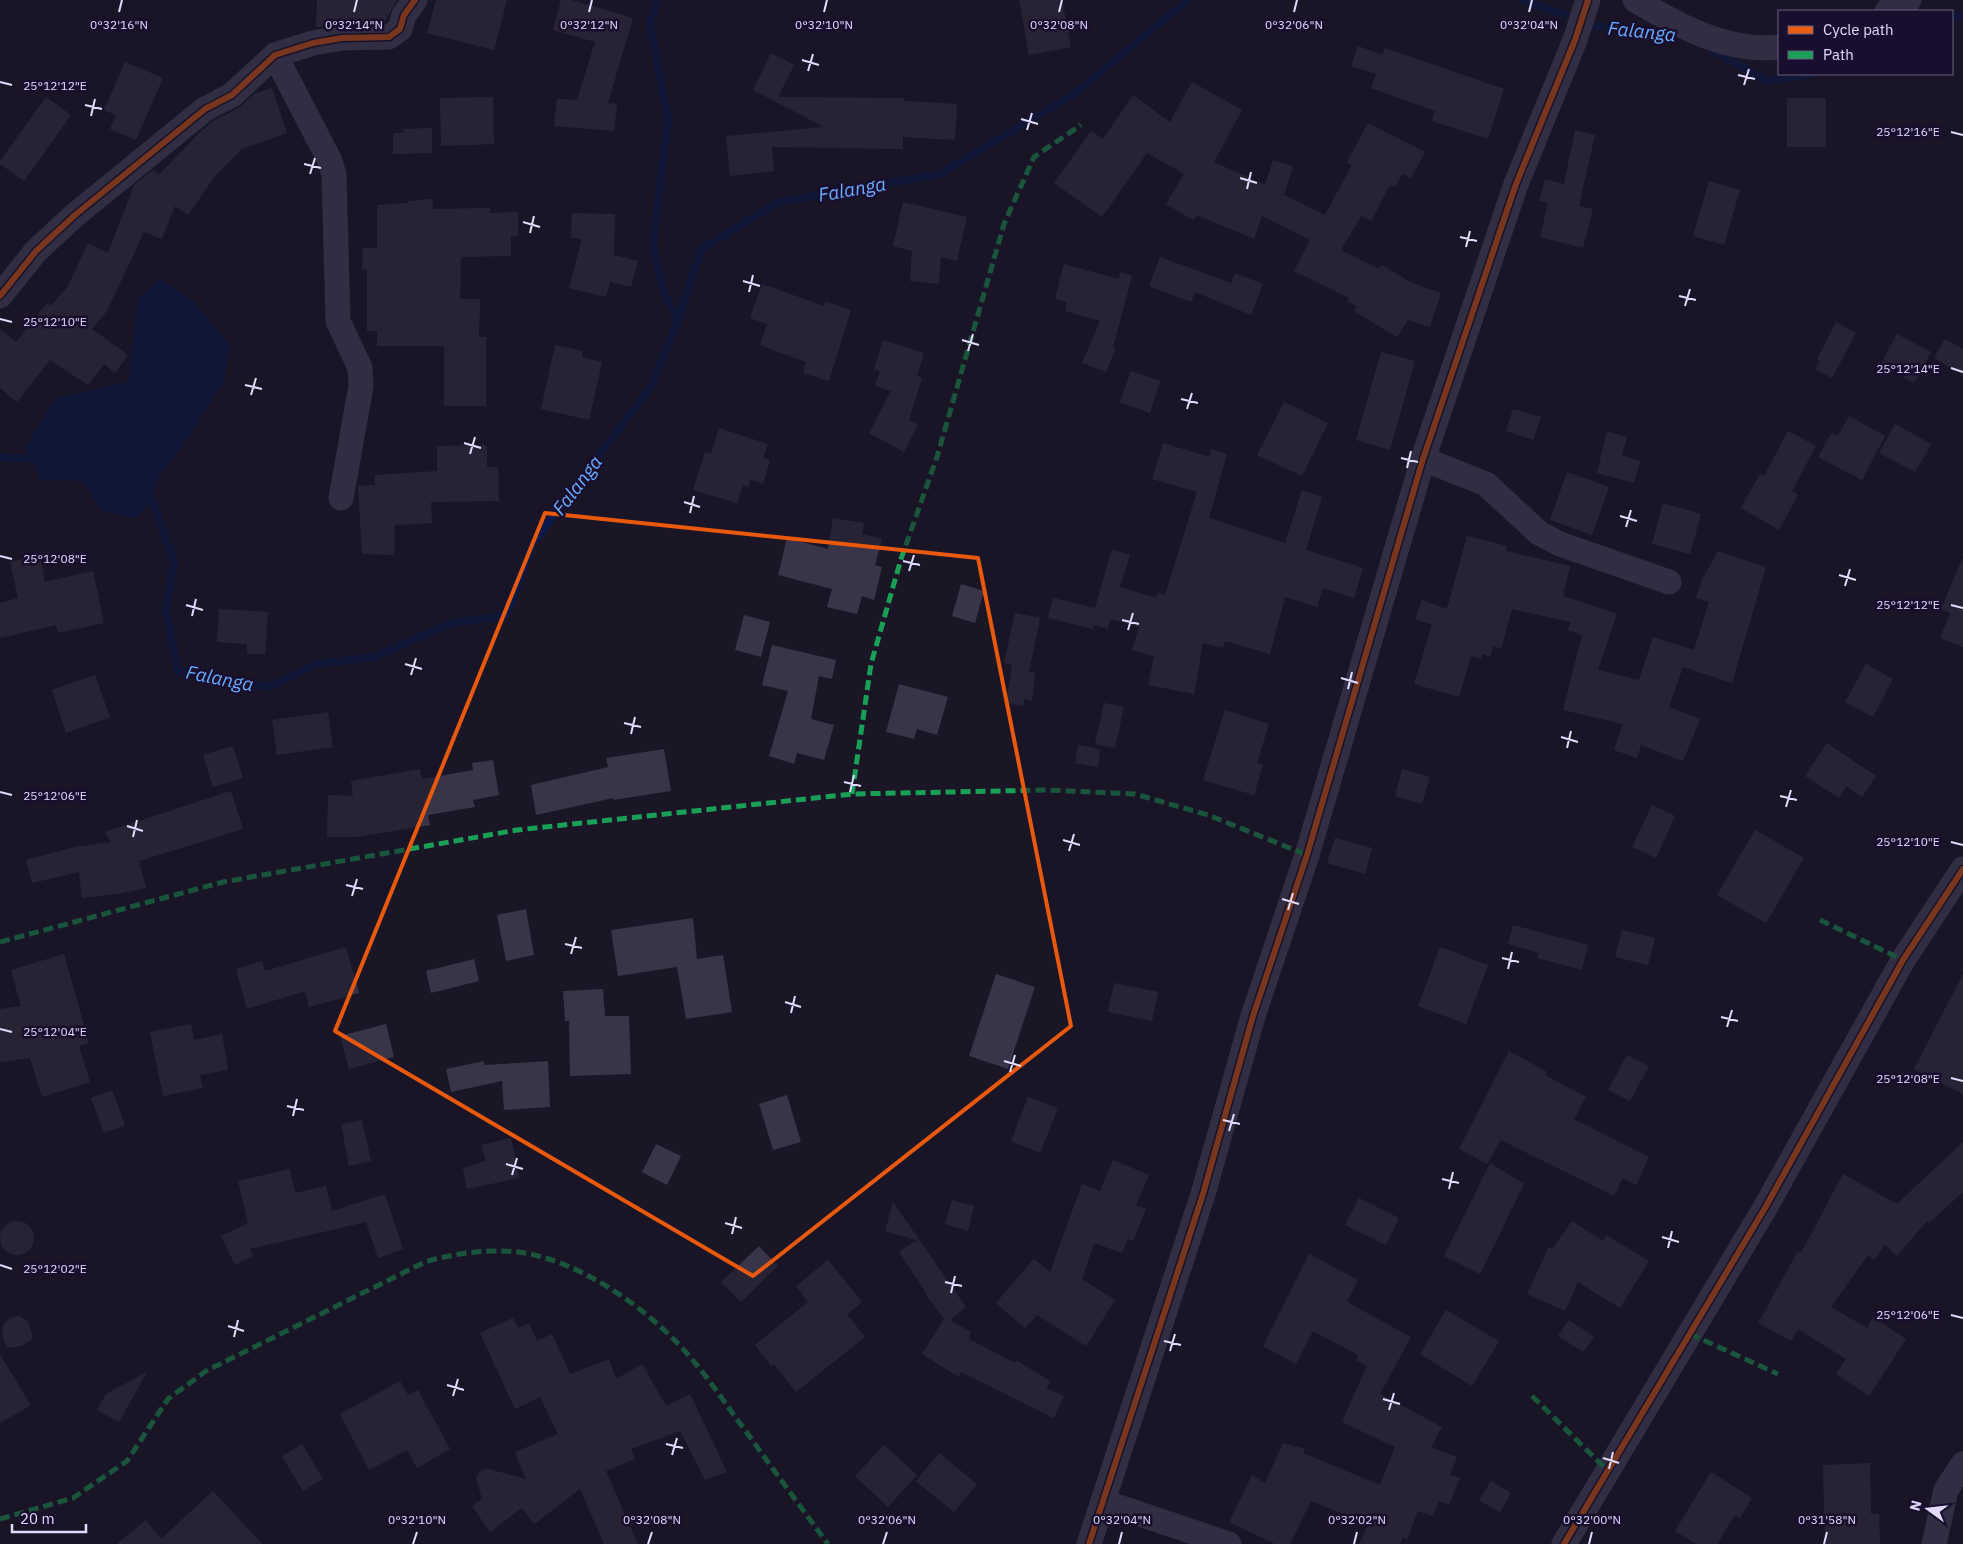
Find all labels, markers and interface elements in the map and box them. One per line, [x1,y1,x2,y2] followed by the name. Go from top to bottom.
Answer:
[1778,10,1953,75] legend
[1607,15,1677,47] water label: Falanga
[90,17,148,32] text: 0°32'16"N
[325,17,383,32] text: 0°32'14"N
[560,17,618,32] text: 0°32'12"N
[795,17,853,32] text: 0°32'10"N
[1030,17,1088,32] text: 0°32'08"N
[1265,17,1323,32] text: 0°32'06"N
[1500,17,1558,32] text: 0°32'04"N
[1823,20,1894,39] text: Cycle path
[1823,45,1854,64] text: Path
[23,78,87,93] text: 25°12'12"E
[1876,124,1940,139] text: 25°12'16"E
[816,171,888,207] water label: Falanga
[23,314,87,329] text: 25°12'10"E
[1876,361,1940,376] text: 25°12'14"E
[547,450,607,520] water label: Falanga
[23,551,87,566] text: 25°12'08"E
[1876,597,1940,612] text: 25°12'12"E
[184,660,256,696] water label: Falanga
[23,788,87,803] text: 25°12'06"E
[1876,834,1940,849] text: 25°12'10"E
[23,1024,87,1039] text: 25°12'04"E
[1876,1071,1940,1086] text: 25°12'08"E
[23,1261,87,1276] text: 25°12'02"E
[1876,1307,1940,1322] text: 25°12'06"E
[1903,1484,1953,1534] north arrow
[1905,1498,1925,1513] text: N
[12,1502,86,1534] scale bar
[20,1509,55,1528] text: 20 m
[388,1512,446,1527] text: 0°32'10"N
[623,1512,681,1527] text: 0°32'08"N
[858,1512,916,1527] text: 0°32'06"N
[1093,1512,1151,1527] text: 0°32'04"N
[1328,1512,1386,1527] text: 0°32'02"N
[1563,1512,1621,1527] text: 0°32'00"N
[1798,1512,1856,1527] text: 0°31'58"N

